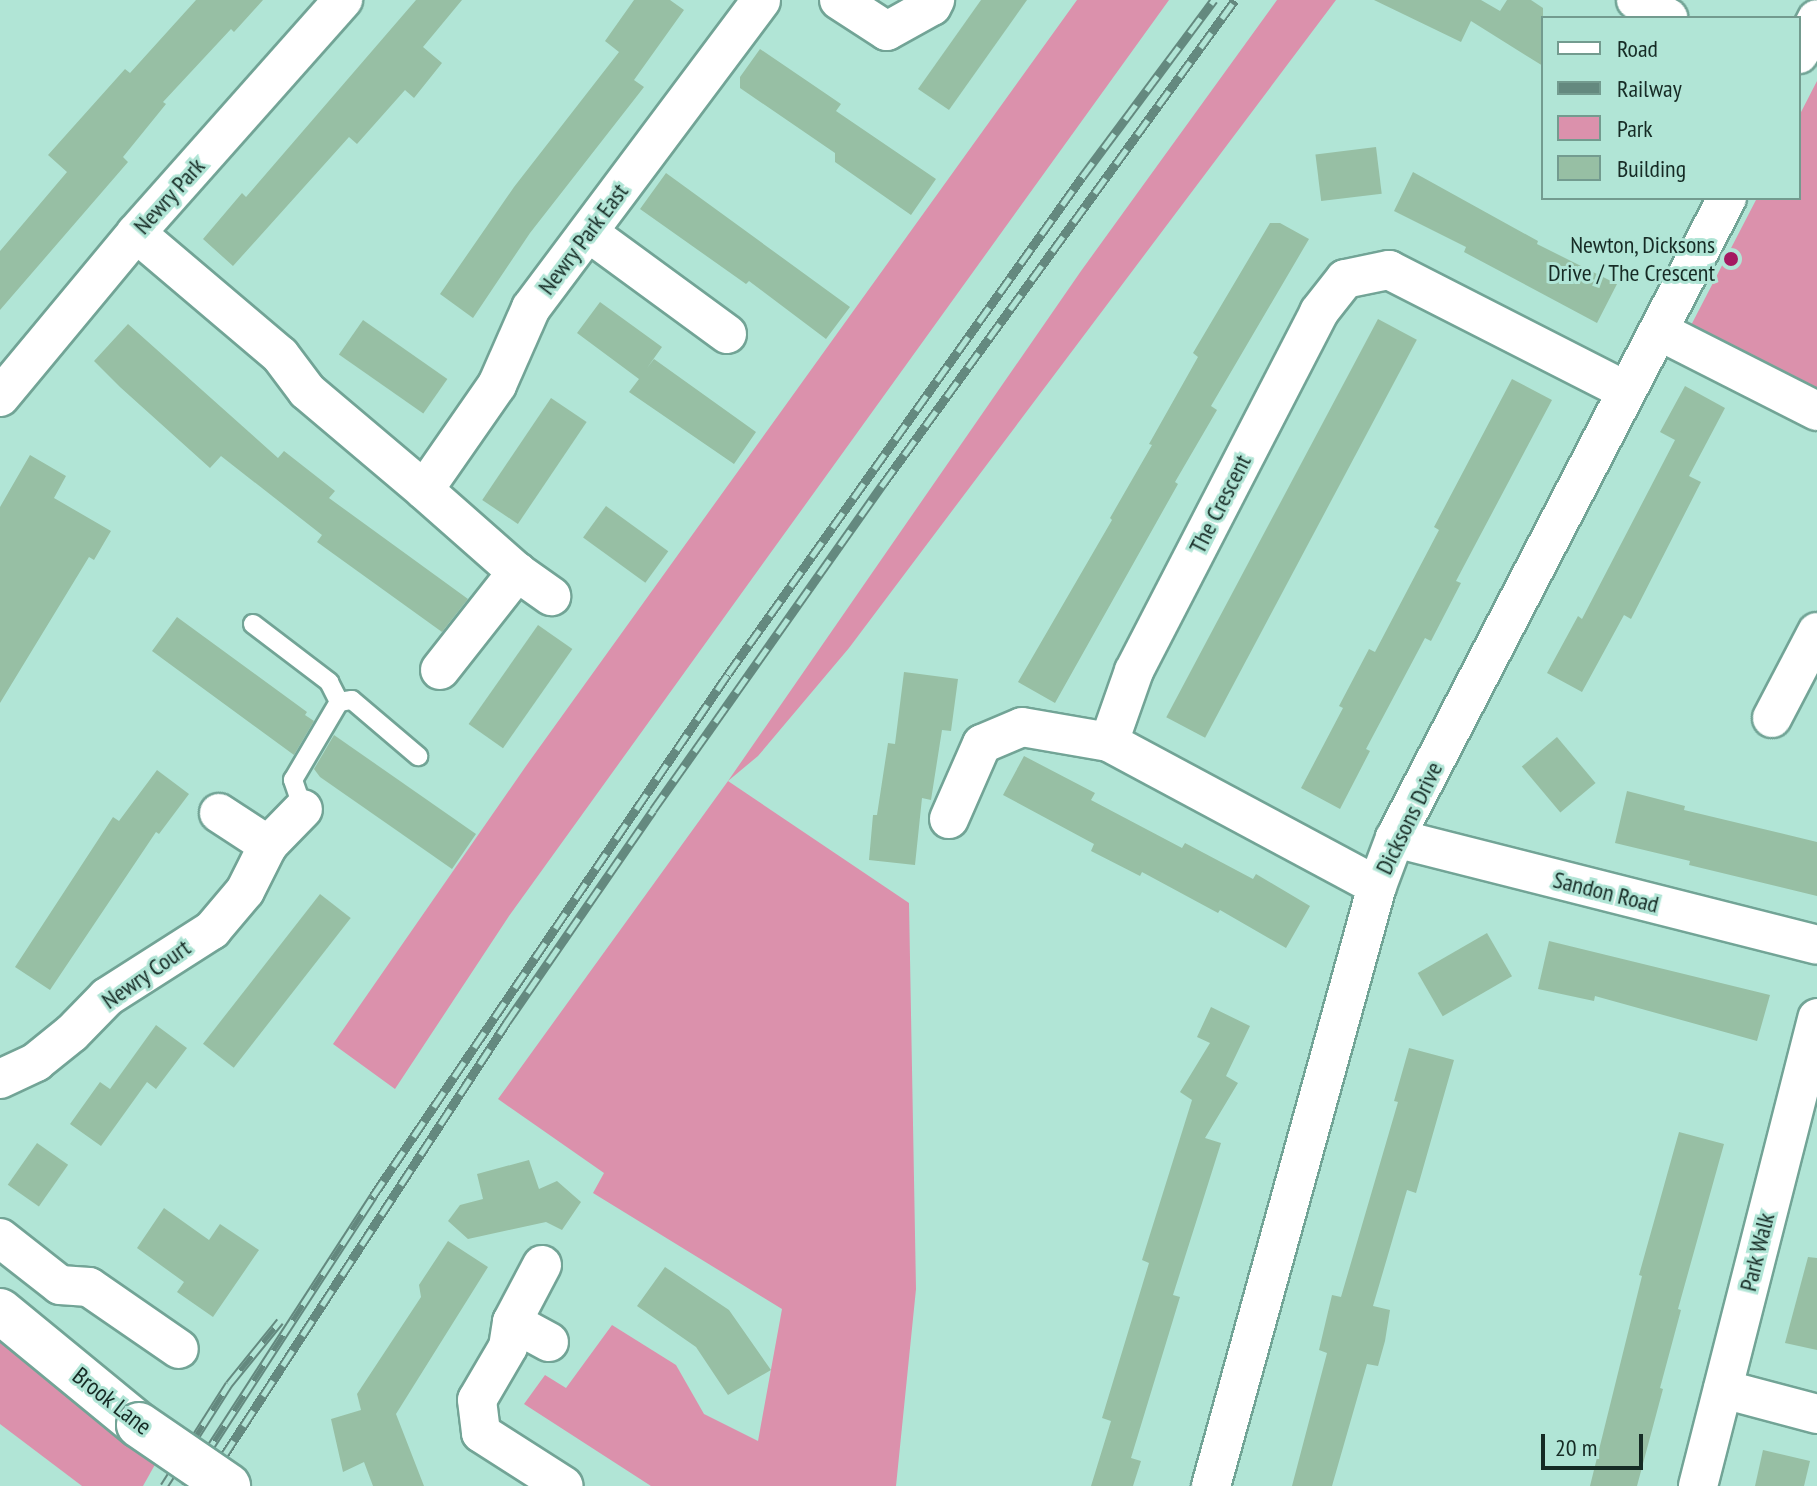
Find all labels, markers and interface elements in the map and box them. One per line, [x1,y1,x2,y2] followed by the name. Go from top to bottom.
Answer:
[1541,16,1801,200] legend
[1617,33,1658,64] text: Road
[1617,73,1682,104] text: Railway
[1617,113,1653,144] text: Park
[127,152,211,240] street label: Newry Park
[1617,153,1686,184] text: Building
[532,177,634,301] street label: Newry Park East
[1547,231,1715,287] place label: Newton, Dicksons Drive / The Crescent
[1722,250,1740,268] marker: Newton, Dicksons Drive / The Crescent
[1183,450,1257,558] street label: The Crescent
[1369,757,1449,879] street label: Dicksons Drive
[1550,865,1662,919] street label: Sandon Road
[96,933,196,1015] street label: Newry Court
[1733,1209,1781,1295] street label: Park Walk
[67,1361,157,1441] street label: Brook Lane
[1545,1418,1647,1468] scale bar
[1555,1432,1597,1463] text: 20 m

